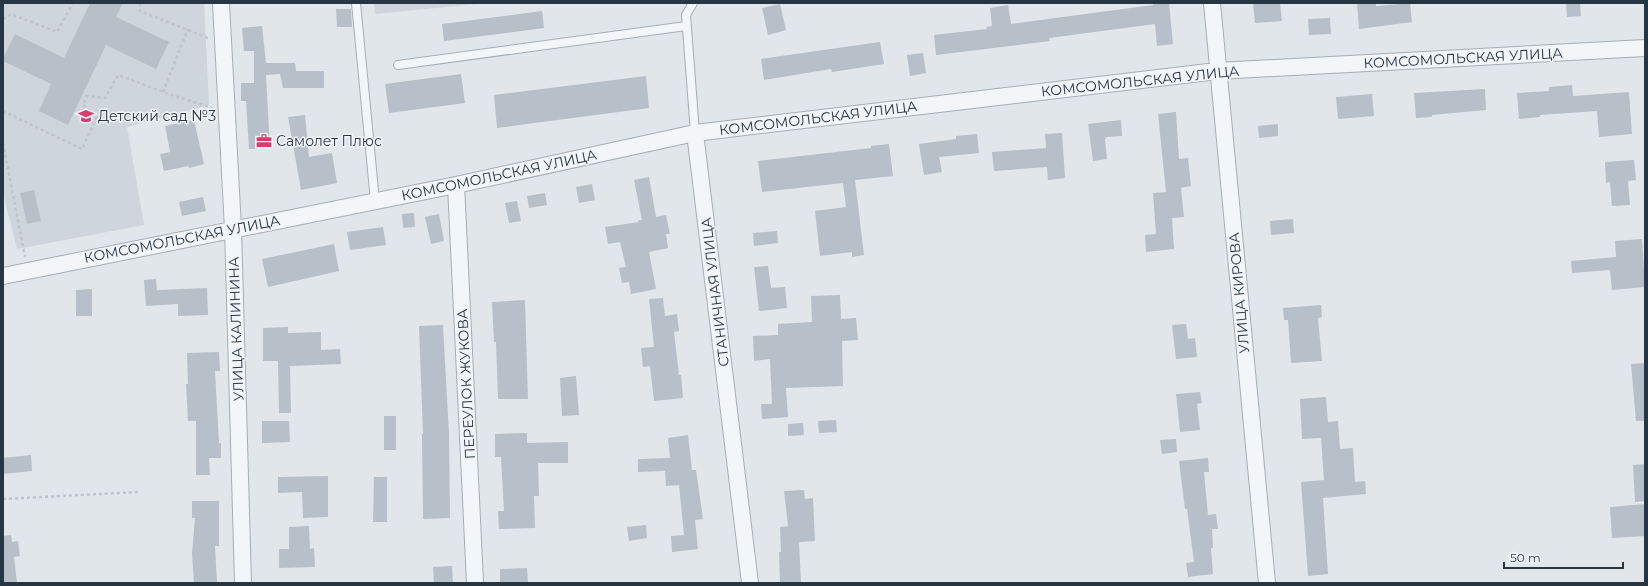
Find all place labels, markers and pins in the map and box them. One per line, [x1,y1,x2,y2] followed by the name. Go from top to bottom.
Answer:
[77,107,95,125] school or university icon: Детский сад №3
[98,107,216,125] place label: Детский сад №3
[255,132,273,150] office icon: Самолет Плюс
[276,132,382,150] place label: Самолет Плюс

